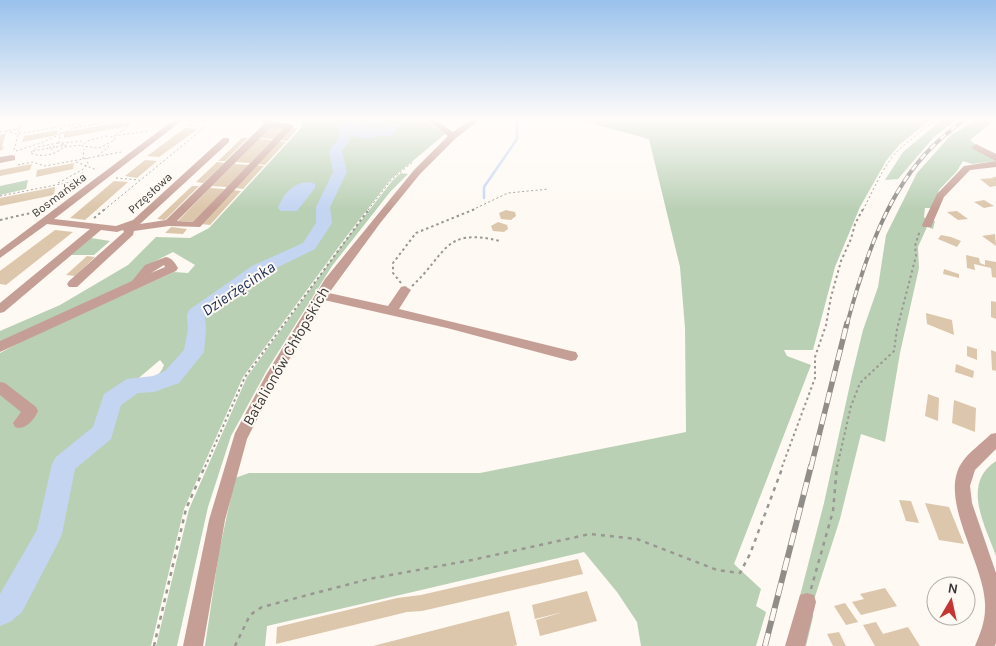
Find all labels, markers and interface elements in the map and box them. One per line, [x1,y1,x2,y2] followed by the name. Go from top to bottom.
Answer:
[29,170,89,220] street label: Bosmańska
[125,170,175,216] street label: Przęsłowa
[198,257,279,320] water label: Dzierżęcinka
[239,283,333,429] street label: Batalionów Chłopskich
[926,576,976,626] north arrow
[947,579,959,598] text: N

